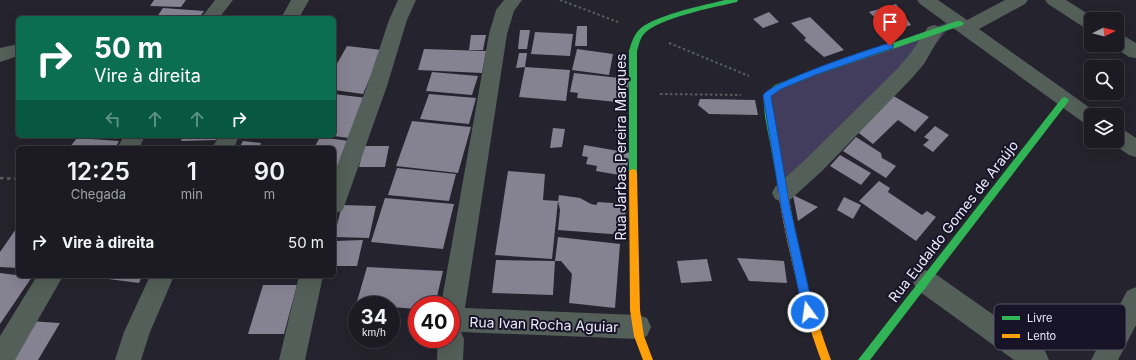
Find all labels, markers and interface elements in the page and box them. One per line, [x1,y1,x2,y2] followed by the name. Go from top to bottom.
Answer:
[873,5,907,46] pin
[879,11,901,33] icon: arrive
[1084,12,1124,52] north arrow
[1084,12,1124,148] map controls
[94,31,163,65] text: 50 m
[28,32,80,84] icon: right
[612,54,629,240] street label: Rua Jarbas Pereira Marques
[1084,60,1124,100] button: search
[94,65,201,86] text: Vire à direita
[102,108,124,130] icon: left
[144,108,166,130] icon: ahead
[186,108,208,130] icon: ahead
[228,108,250,130] icon: right
[1084,108,1124,148] button: layers
[885,137,1021,305] street label: Rua Eudaldo Gomes de Araújo
[67,157,130,186] text: 12:25
[187,157,197,186] text: 1
[254,157,285,186] text: 90
[71,186,126,202] text: Chegada
[181,186,203,202] text: min
[264,186,275,202] text: m
[28,231,50,253] icon: right
[62,233,154,252] text: Vire à direita
[288,233,324,252] text: 50 m
[787,291,829,333] position arrow
[408,296,460,348] speed limit sign: 40
[994,304,1126,350] legend
[361,305,387,329] text: 34
[1027,311,1052,325] text: Livre
[469,313,619,335] street label: Rua Ivan Rocha Aguiar
[362,326,386,338] text: km/h
[1027,329,1057,343] text: Lento

